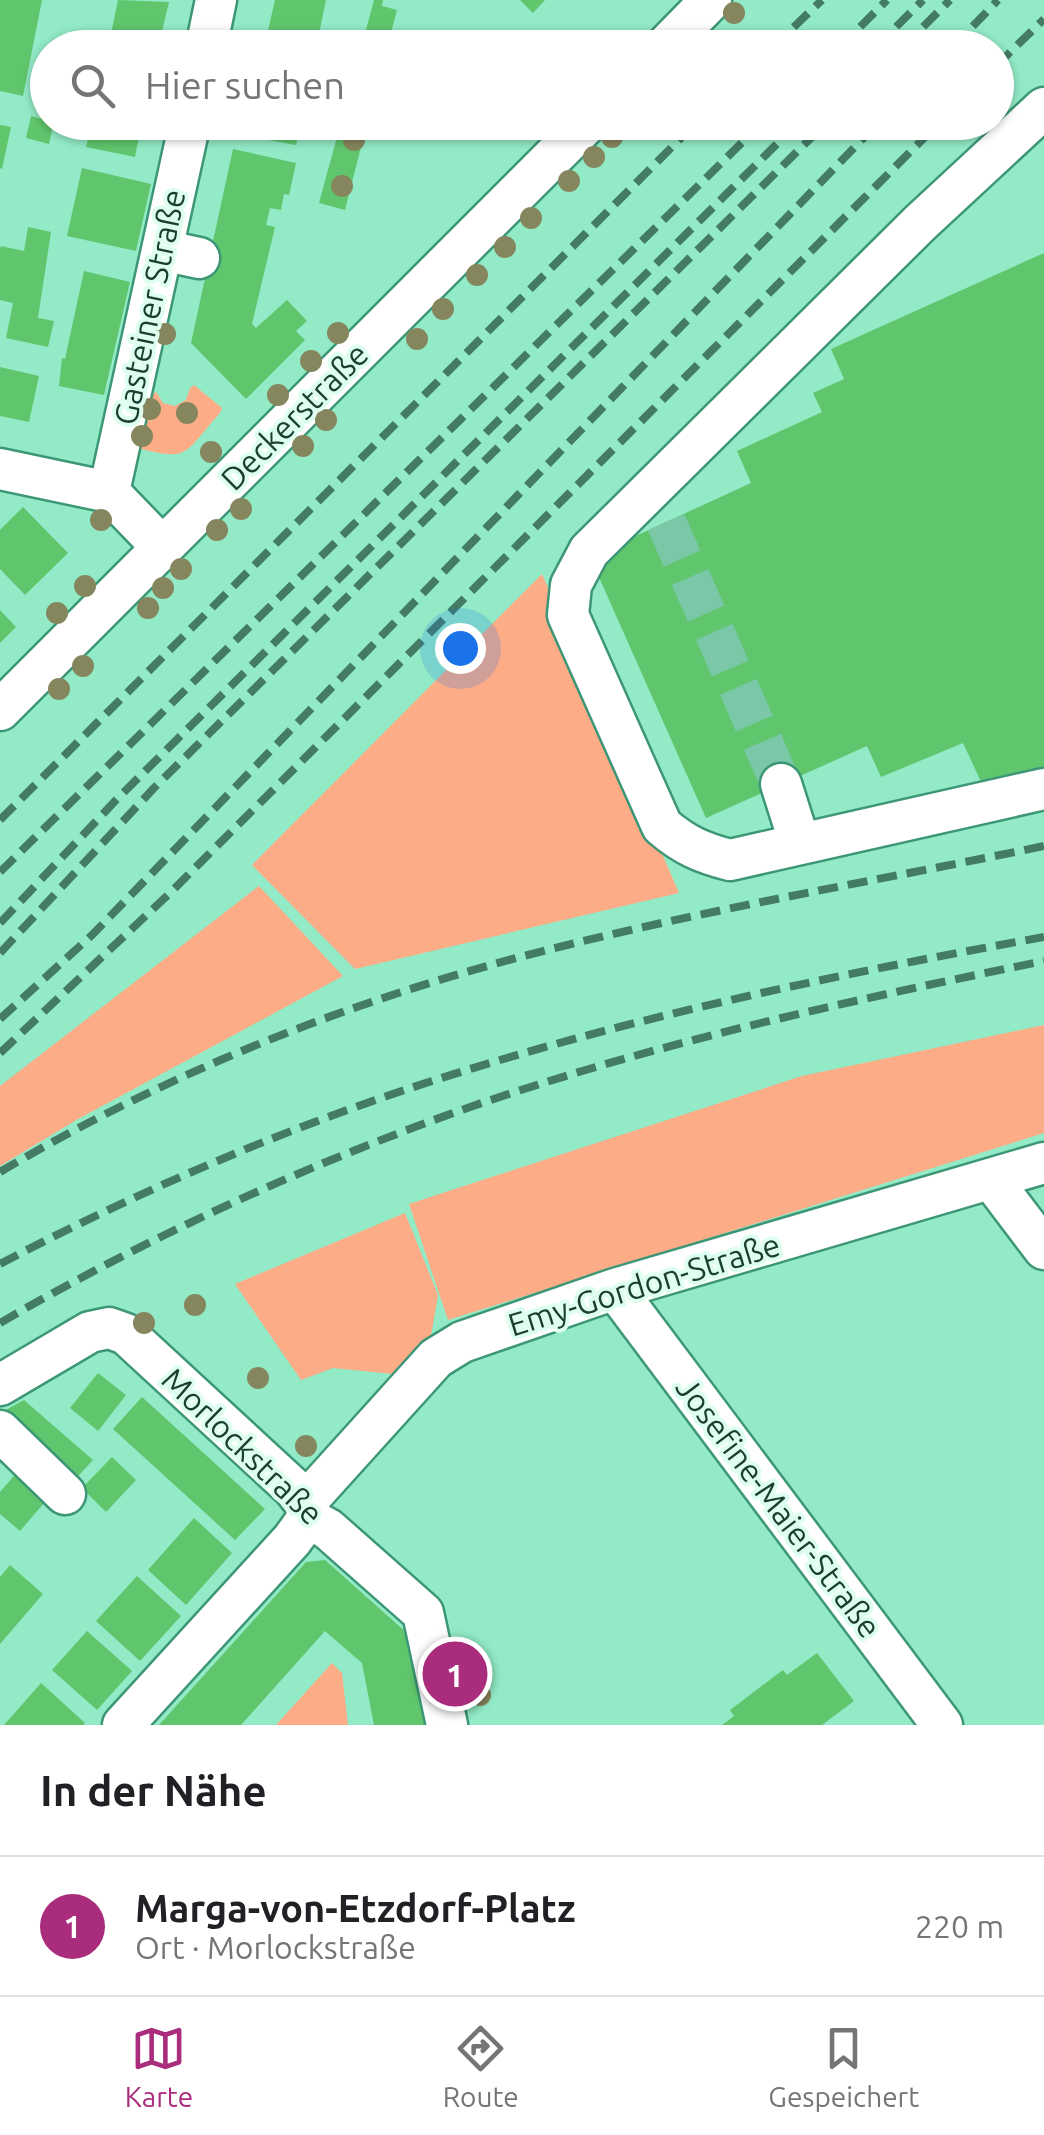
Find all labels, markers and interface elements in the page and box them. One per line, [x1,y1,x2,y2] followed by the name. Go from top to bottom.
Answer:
[30,30,1014,140] search box
[65,58,120,113] icon: search
[145,64,345,106] text: Hier suchen
[106,186,192,428] street label: Gasteiner Straße
[213,335,375,497] street label: Deckerstraße
[435,623,486,674] your location
[504,1226,784,1342] street label: Emy-Gordon-Straße
[155,1361,331,1531] street label: Morlockstraße
[669,1370,889,1644] street label: Josefine-Maier-Straße
[422,1636,488,1712] pin: 1
[40,1767,267,1814] text: In der Nähe
[135,1887,576,1929] text: Marga-von-Etzdorf-Platz
[63,1908,82,1944] text: 1
[915,1908,1004,1944] text: 220 m
[135,1929,416,1965] text: Ort · Morlockstraße
[125,2021,193,2112] tab: Karte
[443,2021,519,2112] tab: Route
[768,2021,919,2112] tab: Gespeichert

